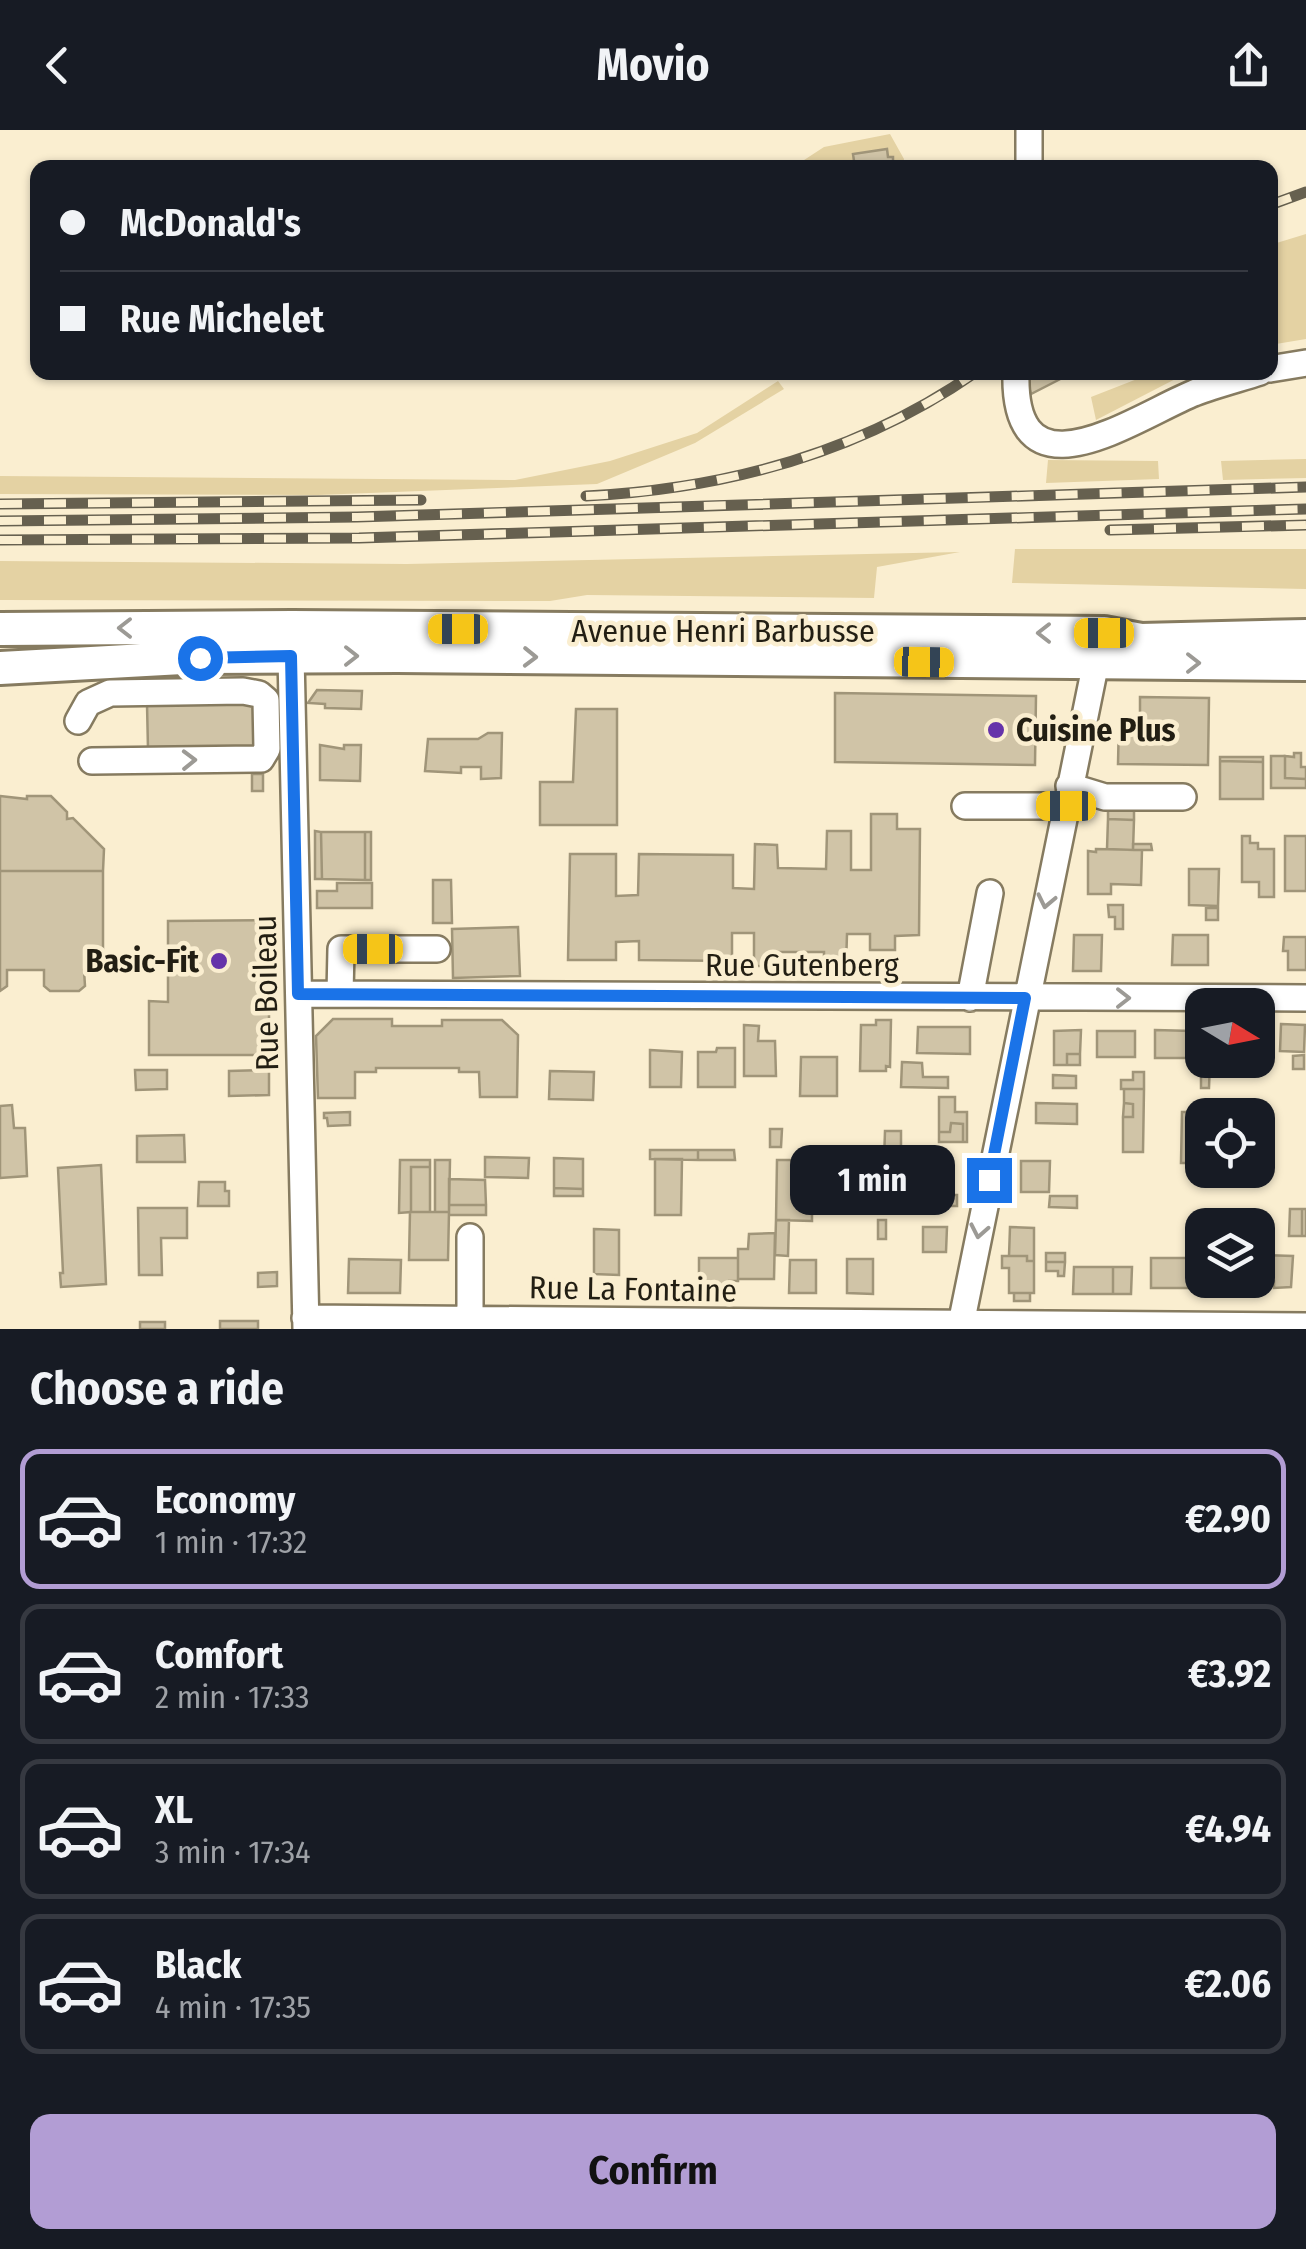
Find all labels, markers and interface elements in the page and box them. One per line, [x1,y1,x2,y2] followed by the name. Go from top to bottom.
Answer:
[30,38,85,93] icon: back
[597,38,709,92] text: Movio
[1221,38,1276,93] icon: share
[120,200,301,246] text: McDonald's
[120,296,324,342] text: Rue Michelet
[571,612,875,650] street label: Avenue Henri Barbusse
[428,614,488,644] car
[116,617,132,639] one-way arrow
[1074,618,1134,648] car
[1035,622,1050,644] one-way arrow
[178,636,223,681] route start
[344,645,360,667] one-way arrow
[522,646,538,668] one-way arrow
[894,646,954,678] car
[1186,652,1202,674] one-way arrow
[1016,711,1176,749] place label: Cuisine Plus
[985,719,1007,741] marker: Cuisine Plus
[182,749,198,770] one-way arrow
[1036,791,1096,821] car
[1036,892,1057,909] one-way arrow
[246,915,286,1071] street label: Rue Boileau
[343,934,403,964] car
[85,942,200,980] place label: Basic-Fit
[705,946,899,984] street label: Rue Gutenberg
[208,950,230,972] marker: Basic-Fit
[1116,987,1131,1009] one-way arrow
[1185,988,1275,1078] north arrow
[1185,988,1275,1298] map controls
[1185,1098,1275,1188] button: locate
[789,1145,954,1215] callout: 1 min
[967,1158,1012,1203] route end
[838,1161,907,1199] text: 1 min
[1185,1208,1275,1298] button: layers
[970,1222,991,1239] one-way arrow
[529,1268,737,1310] street label: Rue La Fontaine
[30,1362,284,1416] text: Choose a ride
[35,1474,125,1564] icon: car
[155,1477,295,1523] text: Economy
[1185,1496,1271,1542] text: €2.90
[155,1523,307,1561] text: 1 min · 17:32
[35,1629,125,1719] icon: car
[155,1632,283,1678] text: Comfort
[1188,1651,1271,1697] text: €3.92
[155,1678,309,1716] text: 2 min · 17:33
[35,1784,125,1874] icon: car
[155,1787,193,1833] text: XL
[1186,1806,1271,1852] text: €4.94
[155,1833,311,1871] text: 3 min · 17:34
[35,1939,125,2029] icon: car
[155,1942,241,1988] text: Black
[1185,1961,1271,2007] text: €2.06
[155,1988,311,2026] text: 4 min · 17:35
[30,2114,1276,2229] button: Confirm

